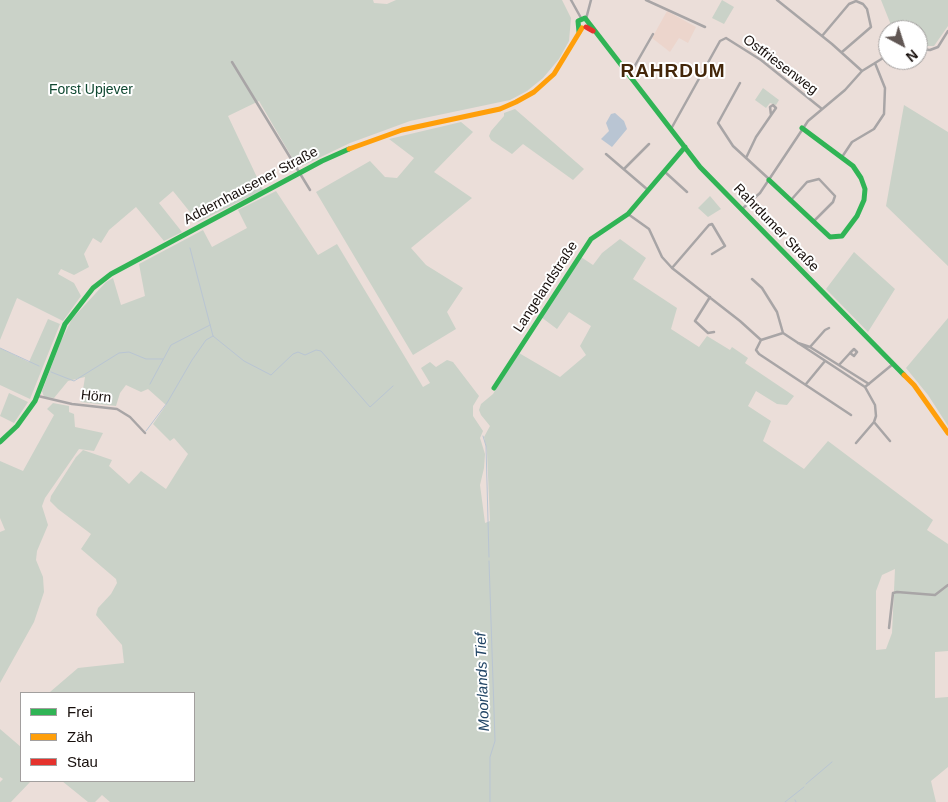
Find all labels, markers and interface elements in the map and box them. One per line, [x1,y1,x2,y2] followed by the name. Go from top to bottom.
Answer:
[878,20,928,70] north arrow
[739,31,821,99] street label: Ostfriesenweg
[903,46,921,65] text: N
[620,61,726,83] district label: RAHRDUM
[49,82,133,98] park label: Forst Upjever
[181,144,321,228] street label: Addernhausener Straße
[730,180,822,276] street label: Rahrdumer Straße
[510,238,582,336] street label: Langelandstraße
[80,387,112,407] street label: Hörn
[472,632,494,732] water label: Moorlands Tief
[20,692,195,782] legend
[67,703,93,720] text: Frei
[67,728,93,745] text: Zäh
[67,753,98,770] text: Stau

